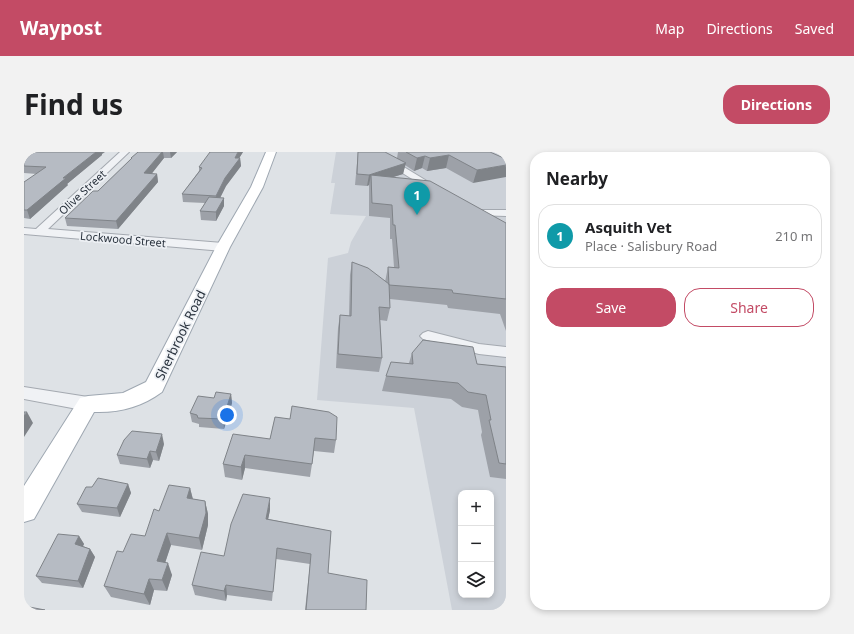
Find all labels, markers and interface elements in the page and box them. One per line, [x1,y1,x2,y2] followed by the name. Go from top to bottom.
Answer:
[20,15,102,41] text: Waypost
[655,19,684,38] text: Map
[706,19,773,38] text: Directions
[795,19,834,38] text: Saved
[24,85,123,123] text: Find us
[723,85,830,124] button: Directions
[55,166,109,218] street label: Olive Street
[546,167,608,190] text: Nearby
[404,182,430,215] pin: 1
[585,217,672,237] text: Asquith Vet
[556,227,564,245] text: 1
[775,227,813,245] text: 210 m
[80,228,166,250] street label: Lockwood Street
[585,237,717,255] text: Place · Salisbury Road
[150,287,210,383] street label: Sherbrook Road
[546,288,676,327] button: Save
[684,288,814,327] button: Share
[217,405,237,425] your location
[458,490,494,598] map controls
[458,490,494,526] button: +
[458,526,494,562] button: −
[458,562,494,598] button: layers

